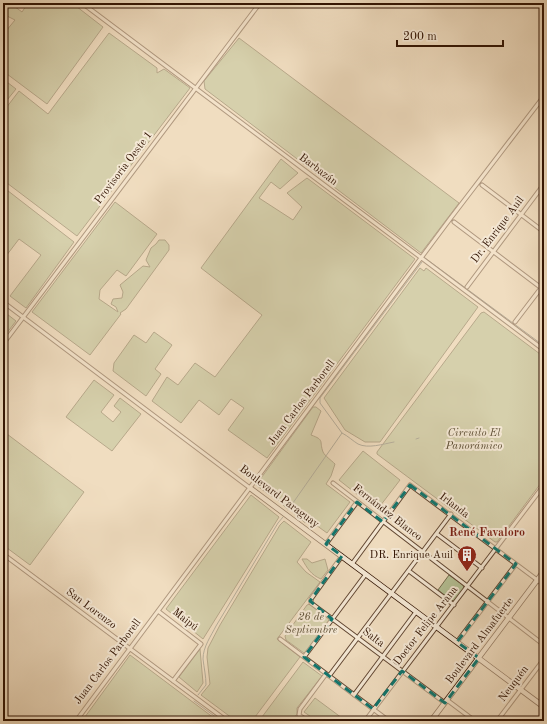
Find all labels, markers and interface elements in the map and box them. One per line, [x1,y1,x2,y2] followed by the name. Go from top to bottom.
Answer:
[397,22,503,48] scale bar
[403,31,437,43] text: 200 m
[93,130,155,206] street label: Provisoria Oeste 1
[297,152,339,188] street label: Barbazán
[470,195,526,265] street label: Dr. Enrique Auil
[266,358,338,448] street label: Juan Carlos Parborell
[445,428,502,452] park label: Circuito El Panorámico
[237,464,321,531] street label: Boulevard Paraguay
[350,483,424,543] street label: Fernández Blanco
[437,491,471,521] street label: Irlanda
[449,527,525,539] district label: René Favaloro
[456,544,478,572] building icon: DR. Enrique Auil
[370,550,453,561] place label: DR. Enrique Auil
[392,584,461,668] street label: Doctor Felipe Arana
[64,587,118,631] street label: San Lorenzo
[444,596,516,686] street label: Boulevard Almafuerte
[170,607,200,633] street label: Maipú
[285,612,338,636] park label: 26 de Septiembre
[72,617,144,707] street label: Juan Carlos Parborell
[360,626,387,650] street label: Salta
[497,664,531,704] street label: Neuquén

